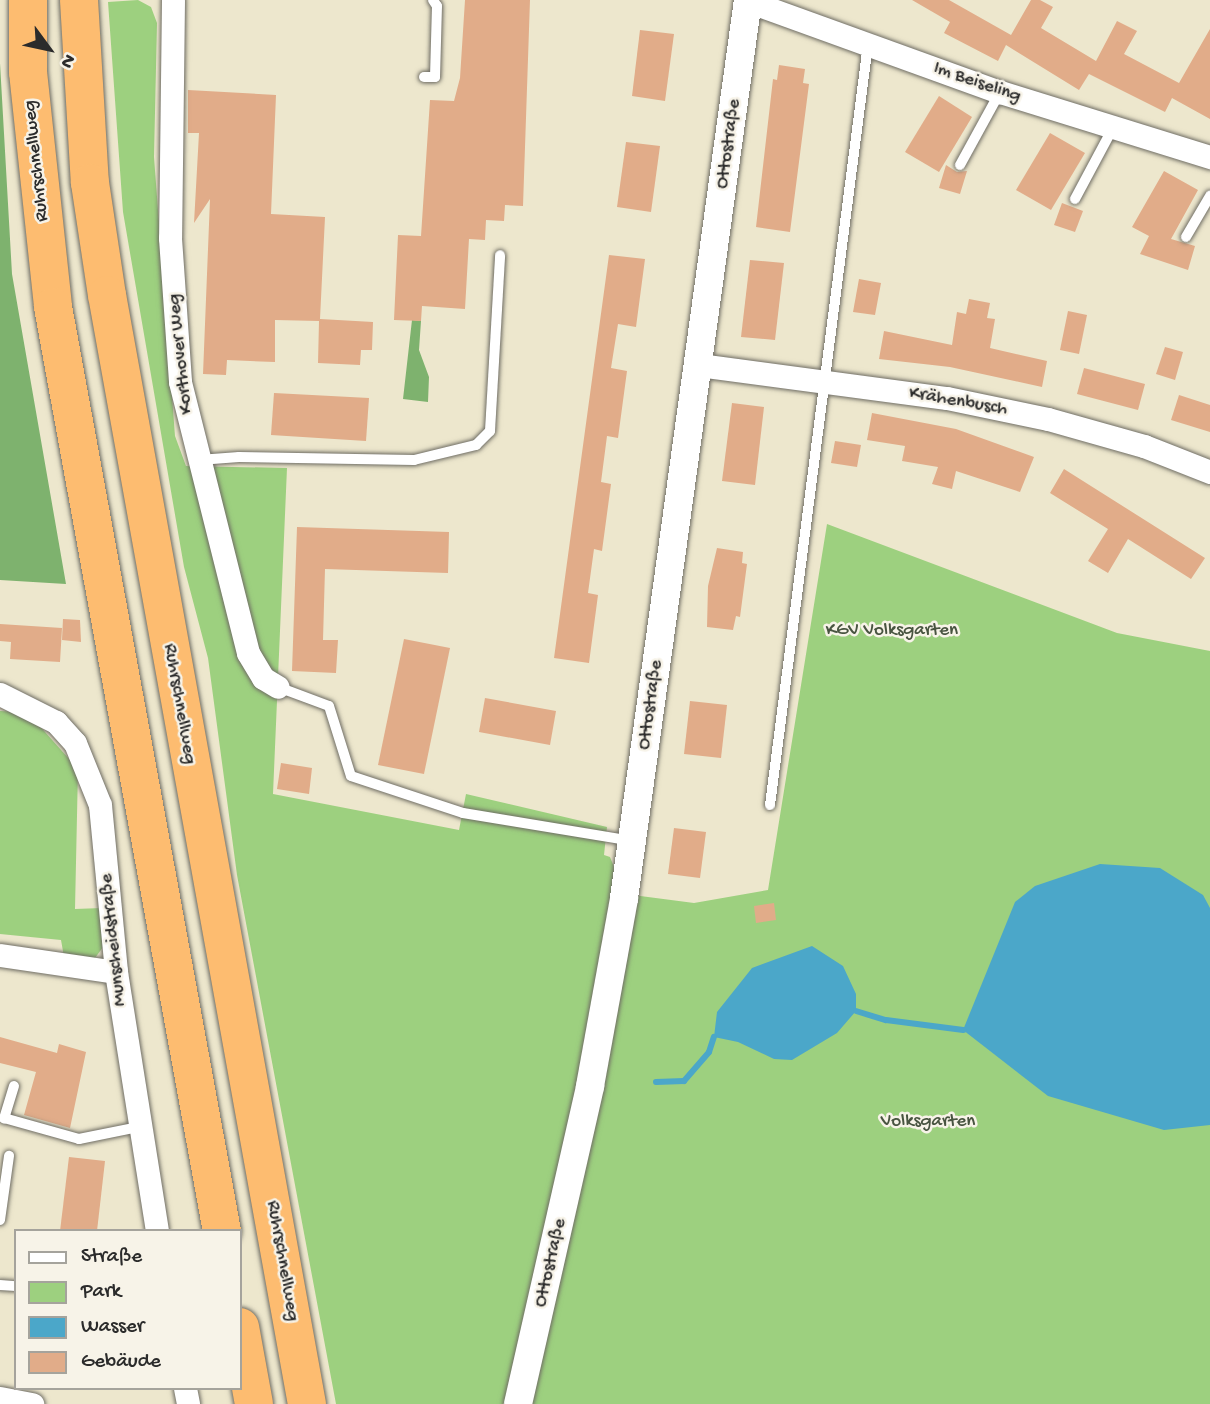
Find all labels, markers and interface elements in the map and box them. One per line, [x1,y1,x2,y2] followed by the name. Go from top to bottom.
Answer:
[14,14,84,84] north arrow
[54,49,80,72] text: N
[930,57,1024,109] street label: Im Beiseling
[711,98,747,190] street label: Ottostraße
[19,99,55,223] street label: Ruhrschnellweg
[163,293,199,415] street label: Korthover Weg
[907,382,1009,422] street label: Krähenbusch
[826,620,958,642] park label: KGV Volksgarten
[157,642,201,766] street label: Ruhrschnellweg
[633,659,669,751] street label: Ottostraße
[96,873,132,1007] street label: Munscheidstraße
[881,1111,975,1133] park label: Volksgarten
[260,1199,304,1323] street label: Ruhrschnellweg
[530,1216,572,1310] street label: Ottostraße
[14,1229,242,1390] legend
[81,1245,142,1270] text: Straße
[81,1280,121,1305] text: Park
[81,1315,144,1340] text: Wasser
[81,1350,161,1375] text: Gebäude

